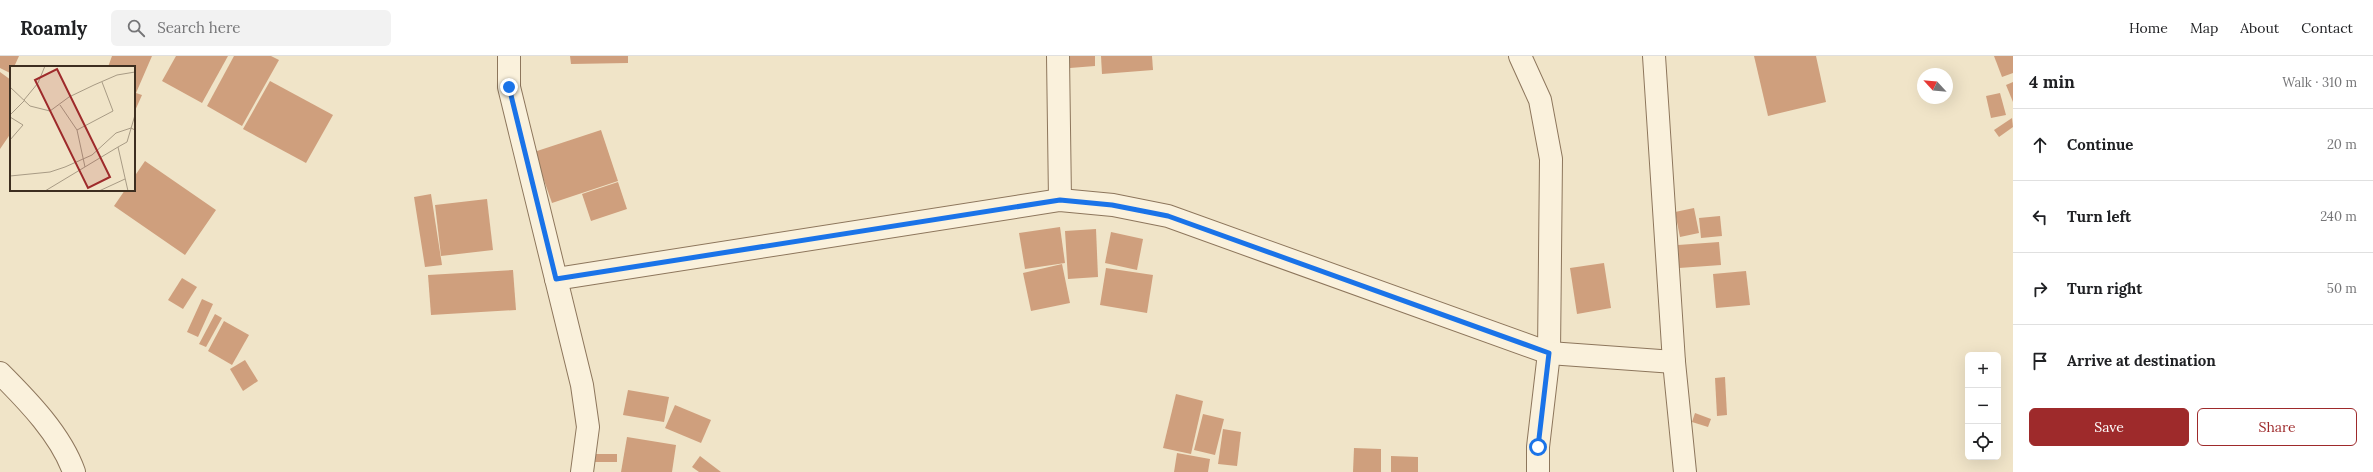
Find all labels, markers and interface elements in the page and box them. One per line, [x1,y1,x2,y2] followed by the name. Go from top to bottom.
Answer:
[111,10,391,46] search box
[20,16,87,40] text: Roamly
[125,17,147,39] icon: search
[157,18,241,37] text: Search here
[2129,19,2168,37] text: Home
[2190,19,2218,37] text: Map
[2240,19,2279,37] text: About
[2301,19,2353,37] text: Contact
[10,66,135,191] inset map
[1917,68,1953,104] north arrow
[2029,71,2075,93] text: 4 min
[2282,74,2357,91] text: Walk · 310 m
[500,78,518,96] route end
[2029,134,2051,156] icon: ahead
[2067,135,2133,154] text: Continue
[2327,136,2357,153] text: 20 m
[2029,206,2051,228] icon: left
[2067,207,2131,226] text: Turn left
[2320,208,2357,225] text: 240 m
[2029,278,2051,300] icon: right
[2067,279,2143,298] text: Turn right
[2327,280,2357,297] text: 50 m
[2029,350,2051,372] icon: arrive
[2067,351,2216,370] text: Arrive at destination
[1965,352,2001,460] map controls
[1965,352,2001,388] button: +
[1965,388,2001,424] button: −
[2029,408,2189,446] button: Save
[2197,408,2357,446] button: Share
[1965,424,2001,460] button: locate
[1529,438,1547,456] route start

